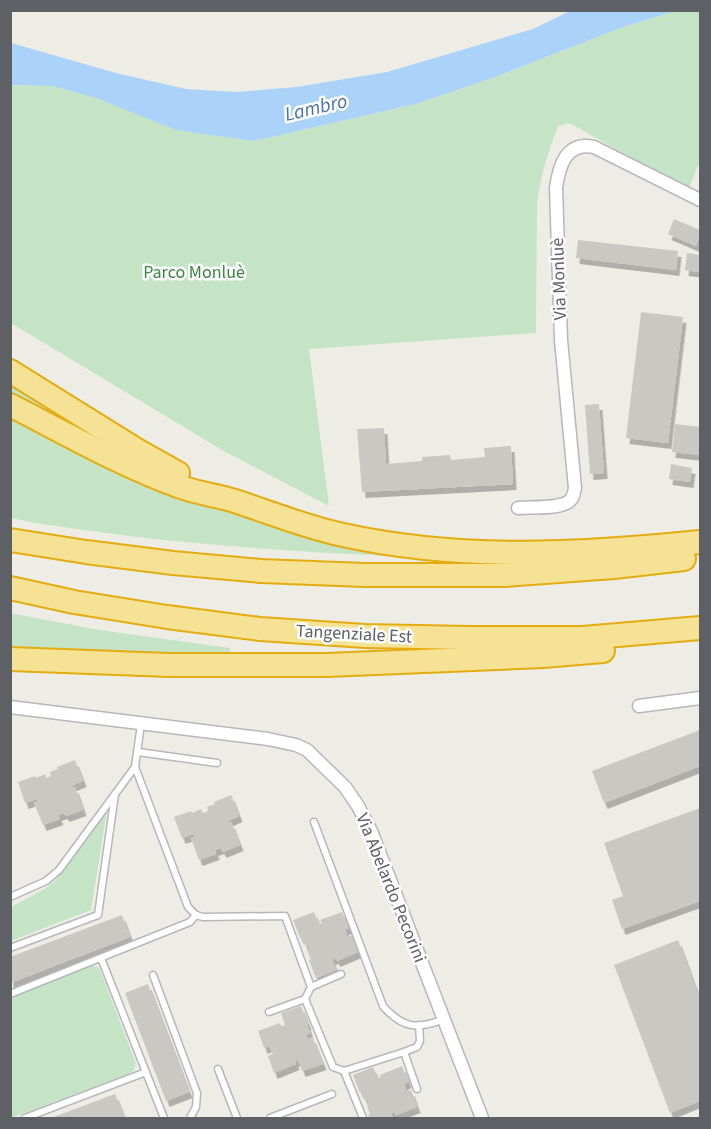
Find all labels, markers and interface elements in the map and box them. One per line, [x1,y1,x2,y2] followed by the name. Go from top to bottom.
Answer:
[282,87,350,129] water label: Lambro
[545,237,573,321] street label: Via Monluè
[143,260,245,285] park label: Parco Monluè
[295,618,413,650] street label: Tangenziale Est
[350,809,432,967] street label: Via Abelardo Pecorini

